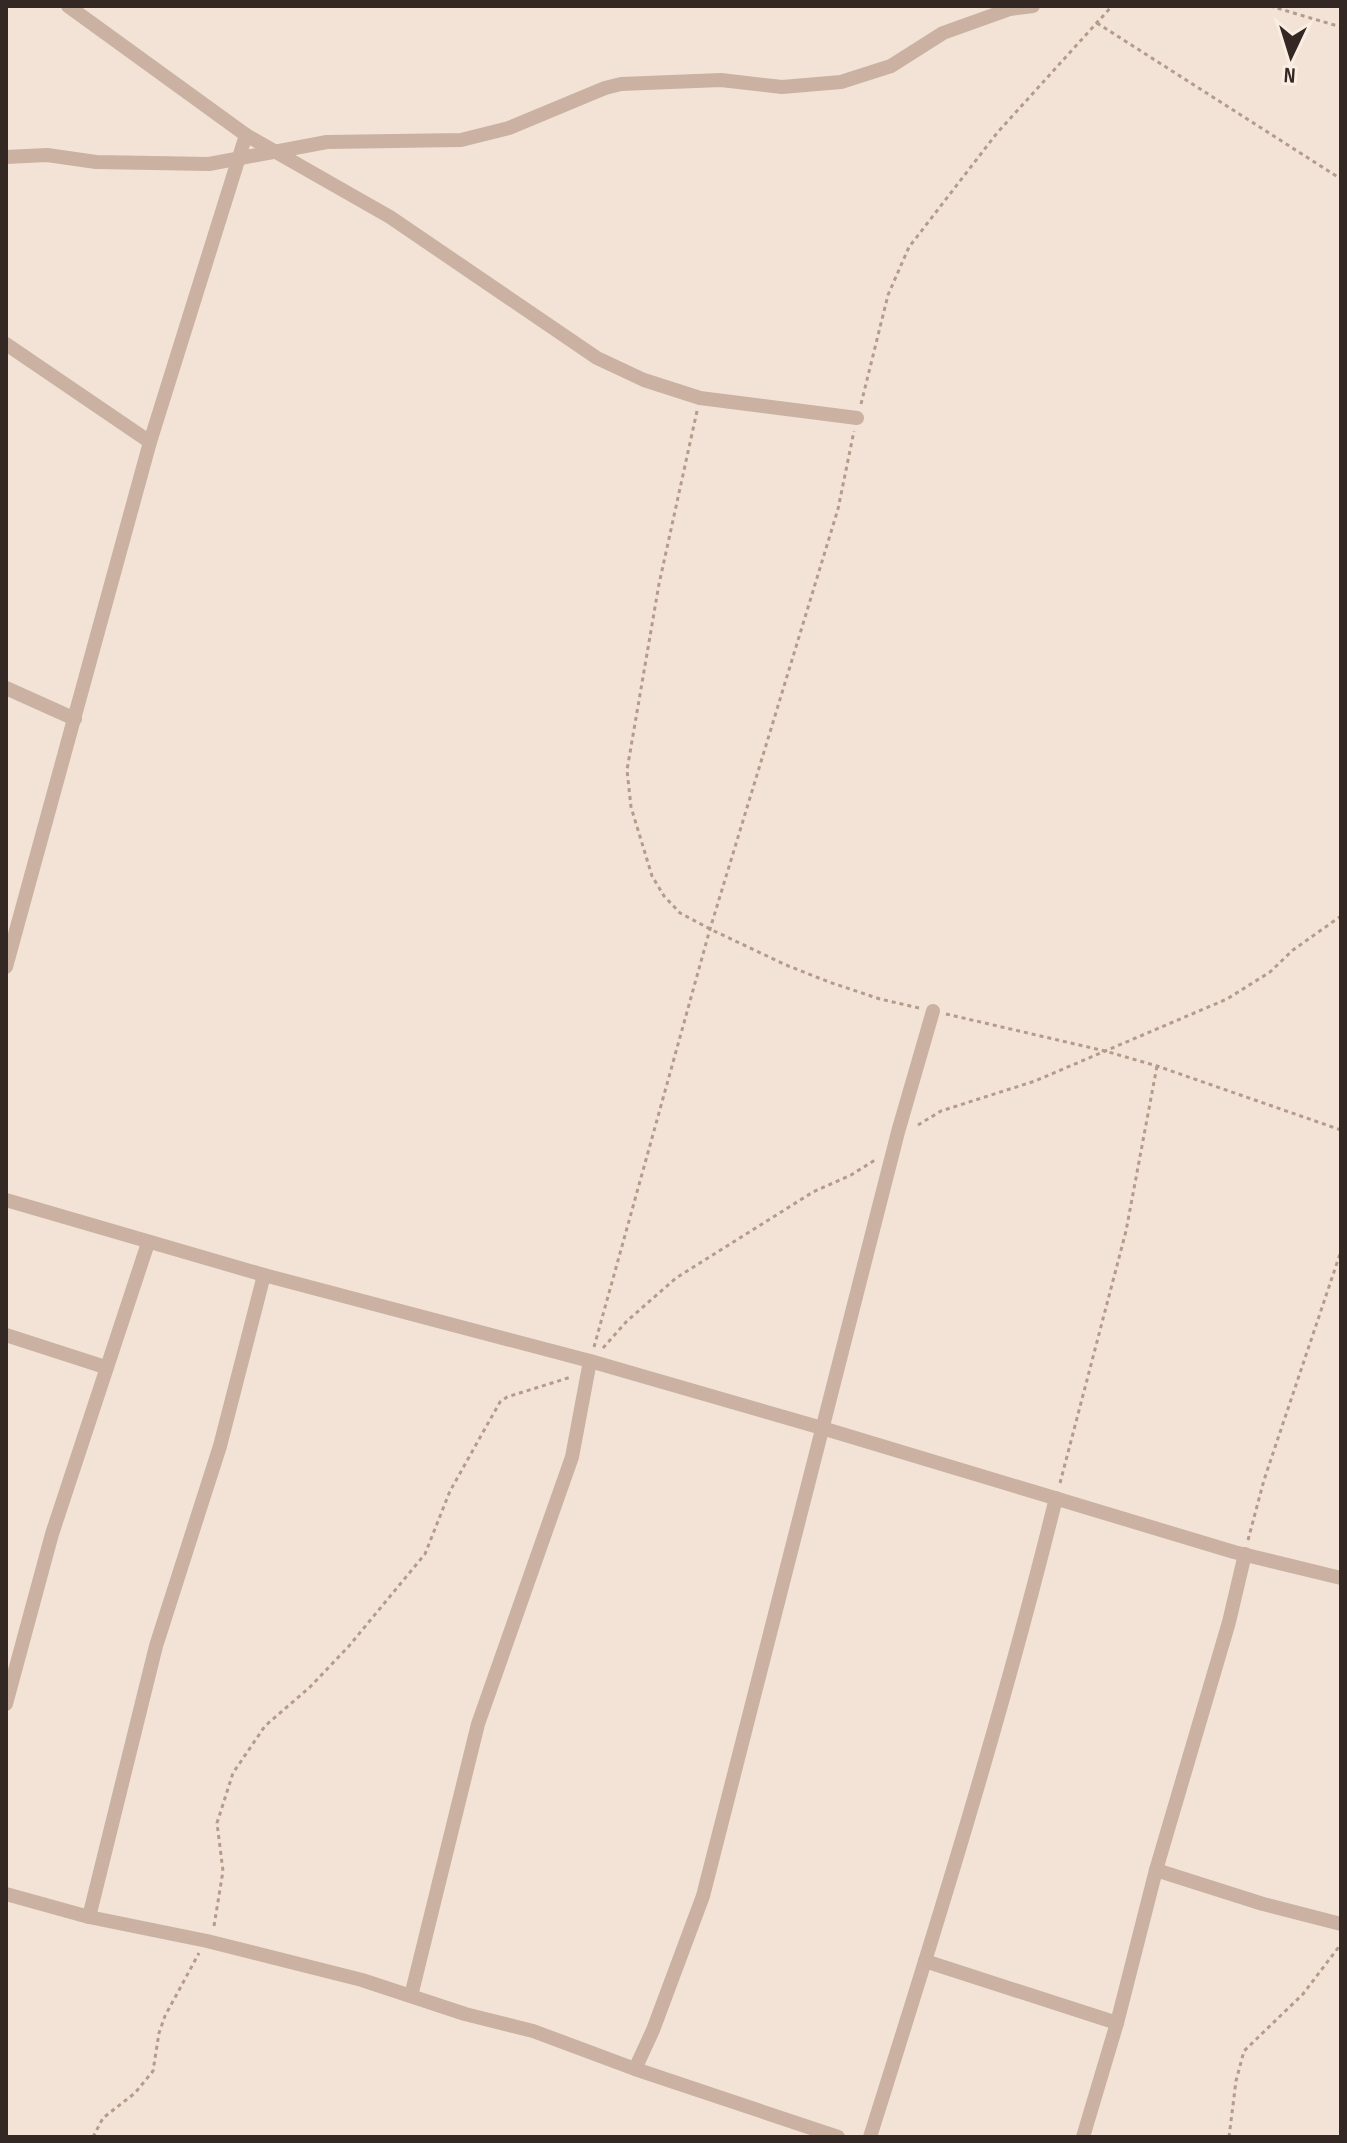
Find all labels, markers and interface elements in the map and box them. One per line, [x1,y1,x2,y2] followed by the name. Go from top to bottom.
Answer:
[1251,16,1331,96] north arrow
[1283,61,1297,88] text: N

